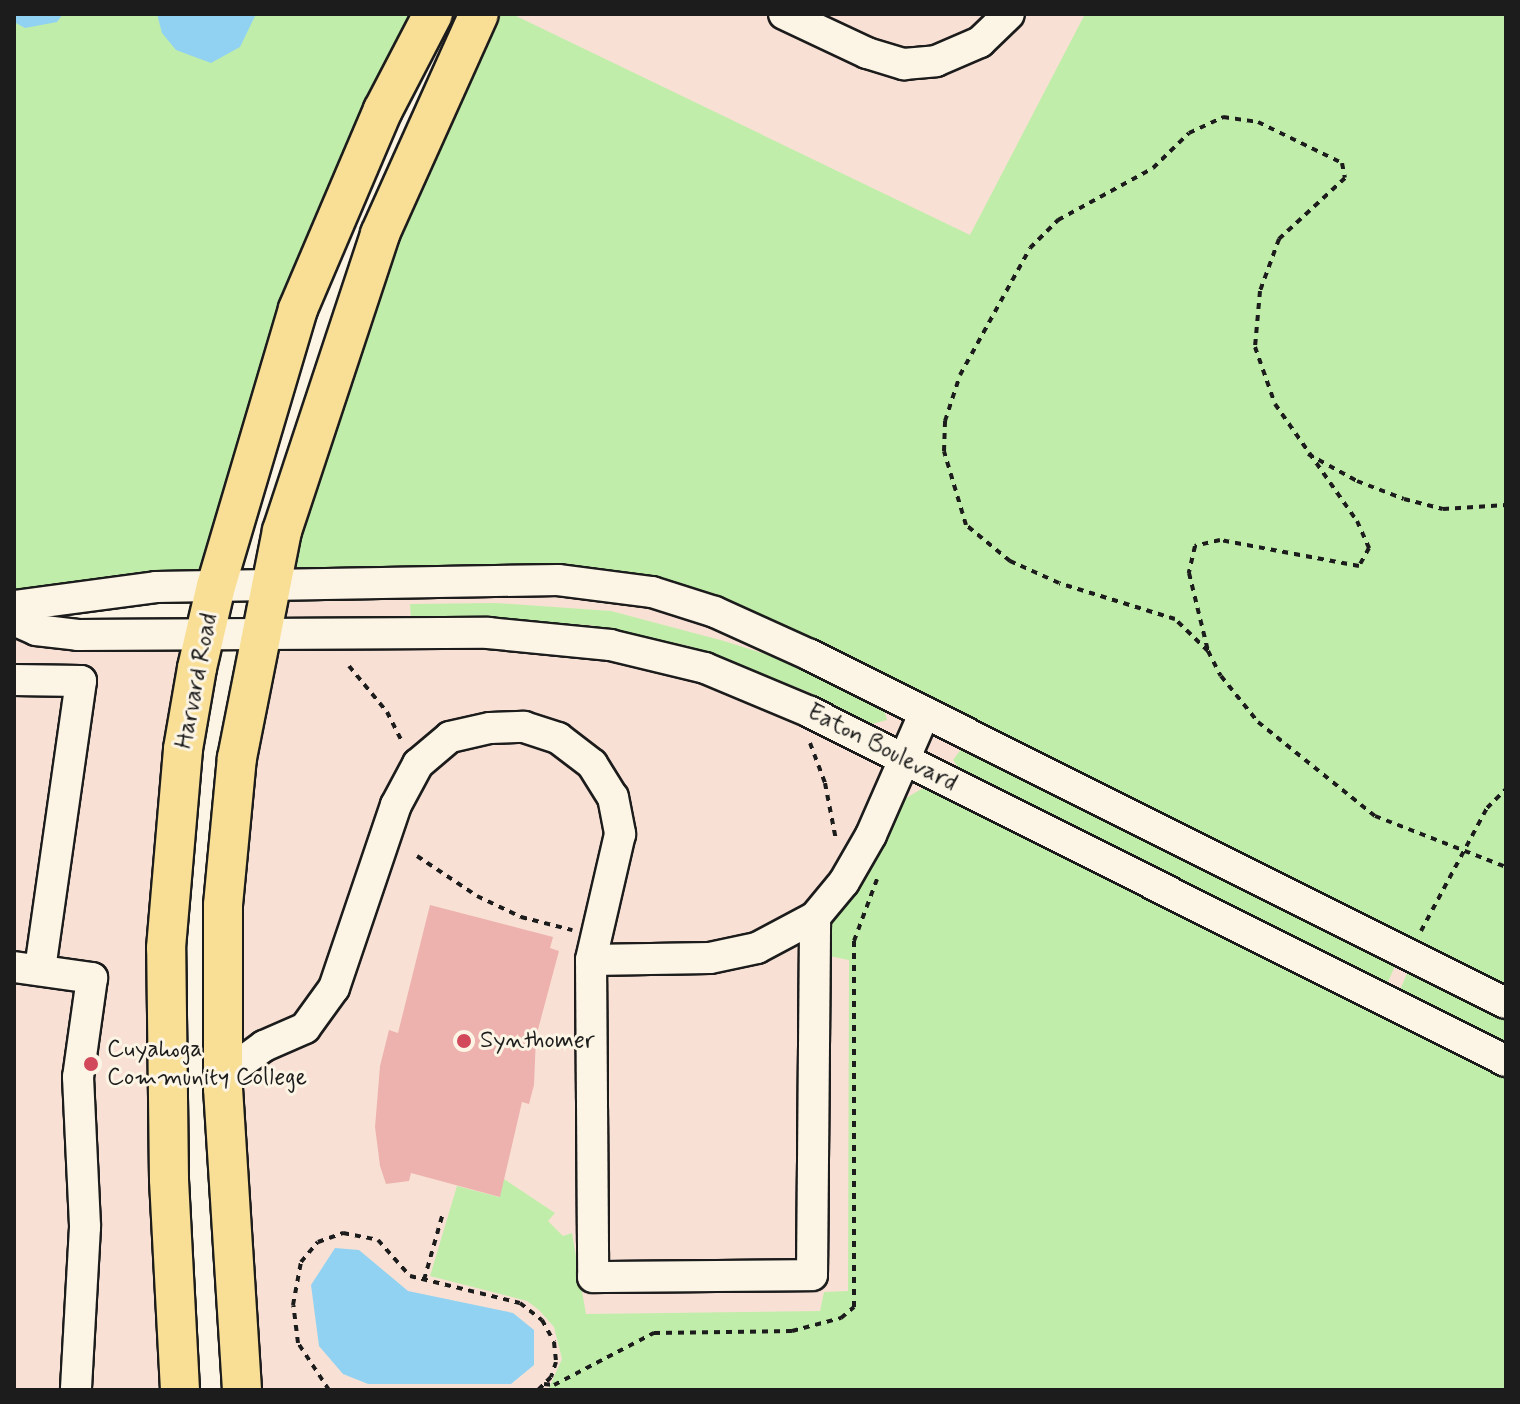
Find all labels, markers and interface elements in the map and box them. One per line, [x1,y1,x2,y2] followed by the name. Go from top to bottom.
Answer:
[170,612,224,750] street label: Harvard Road
[803,698,961,798] street label: Eaton Boulevard
[480,1027,595,1055] place label: Synthomer
[455,1032,473,1050] marker: Synthomer
[107,1036,307,1092] place label: Cuyahoga Community College
[82,1055,100,1073] marker: Cuyahoga Community College

